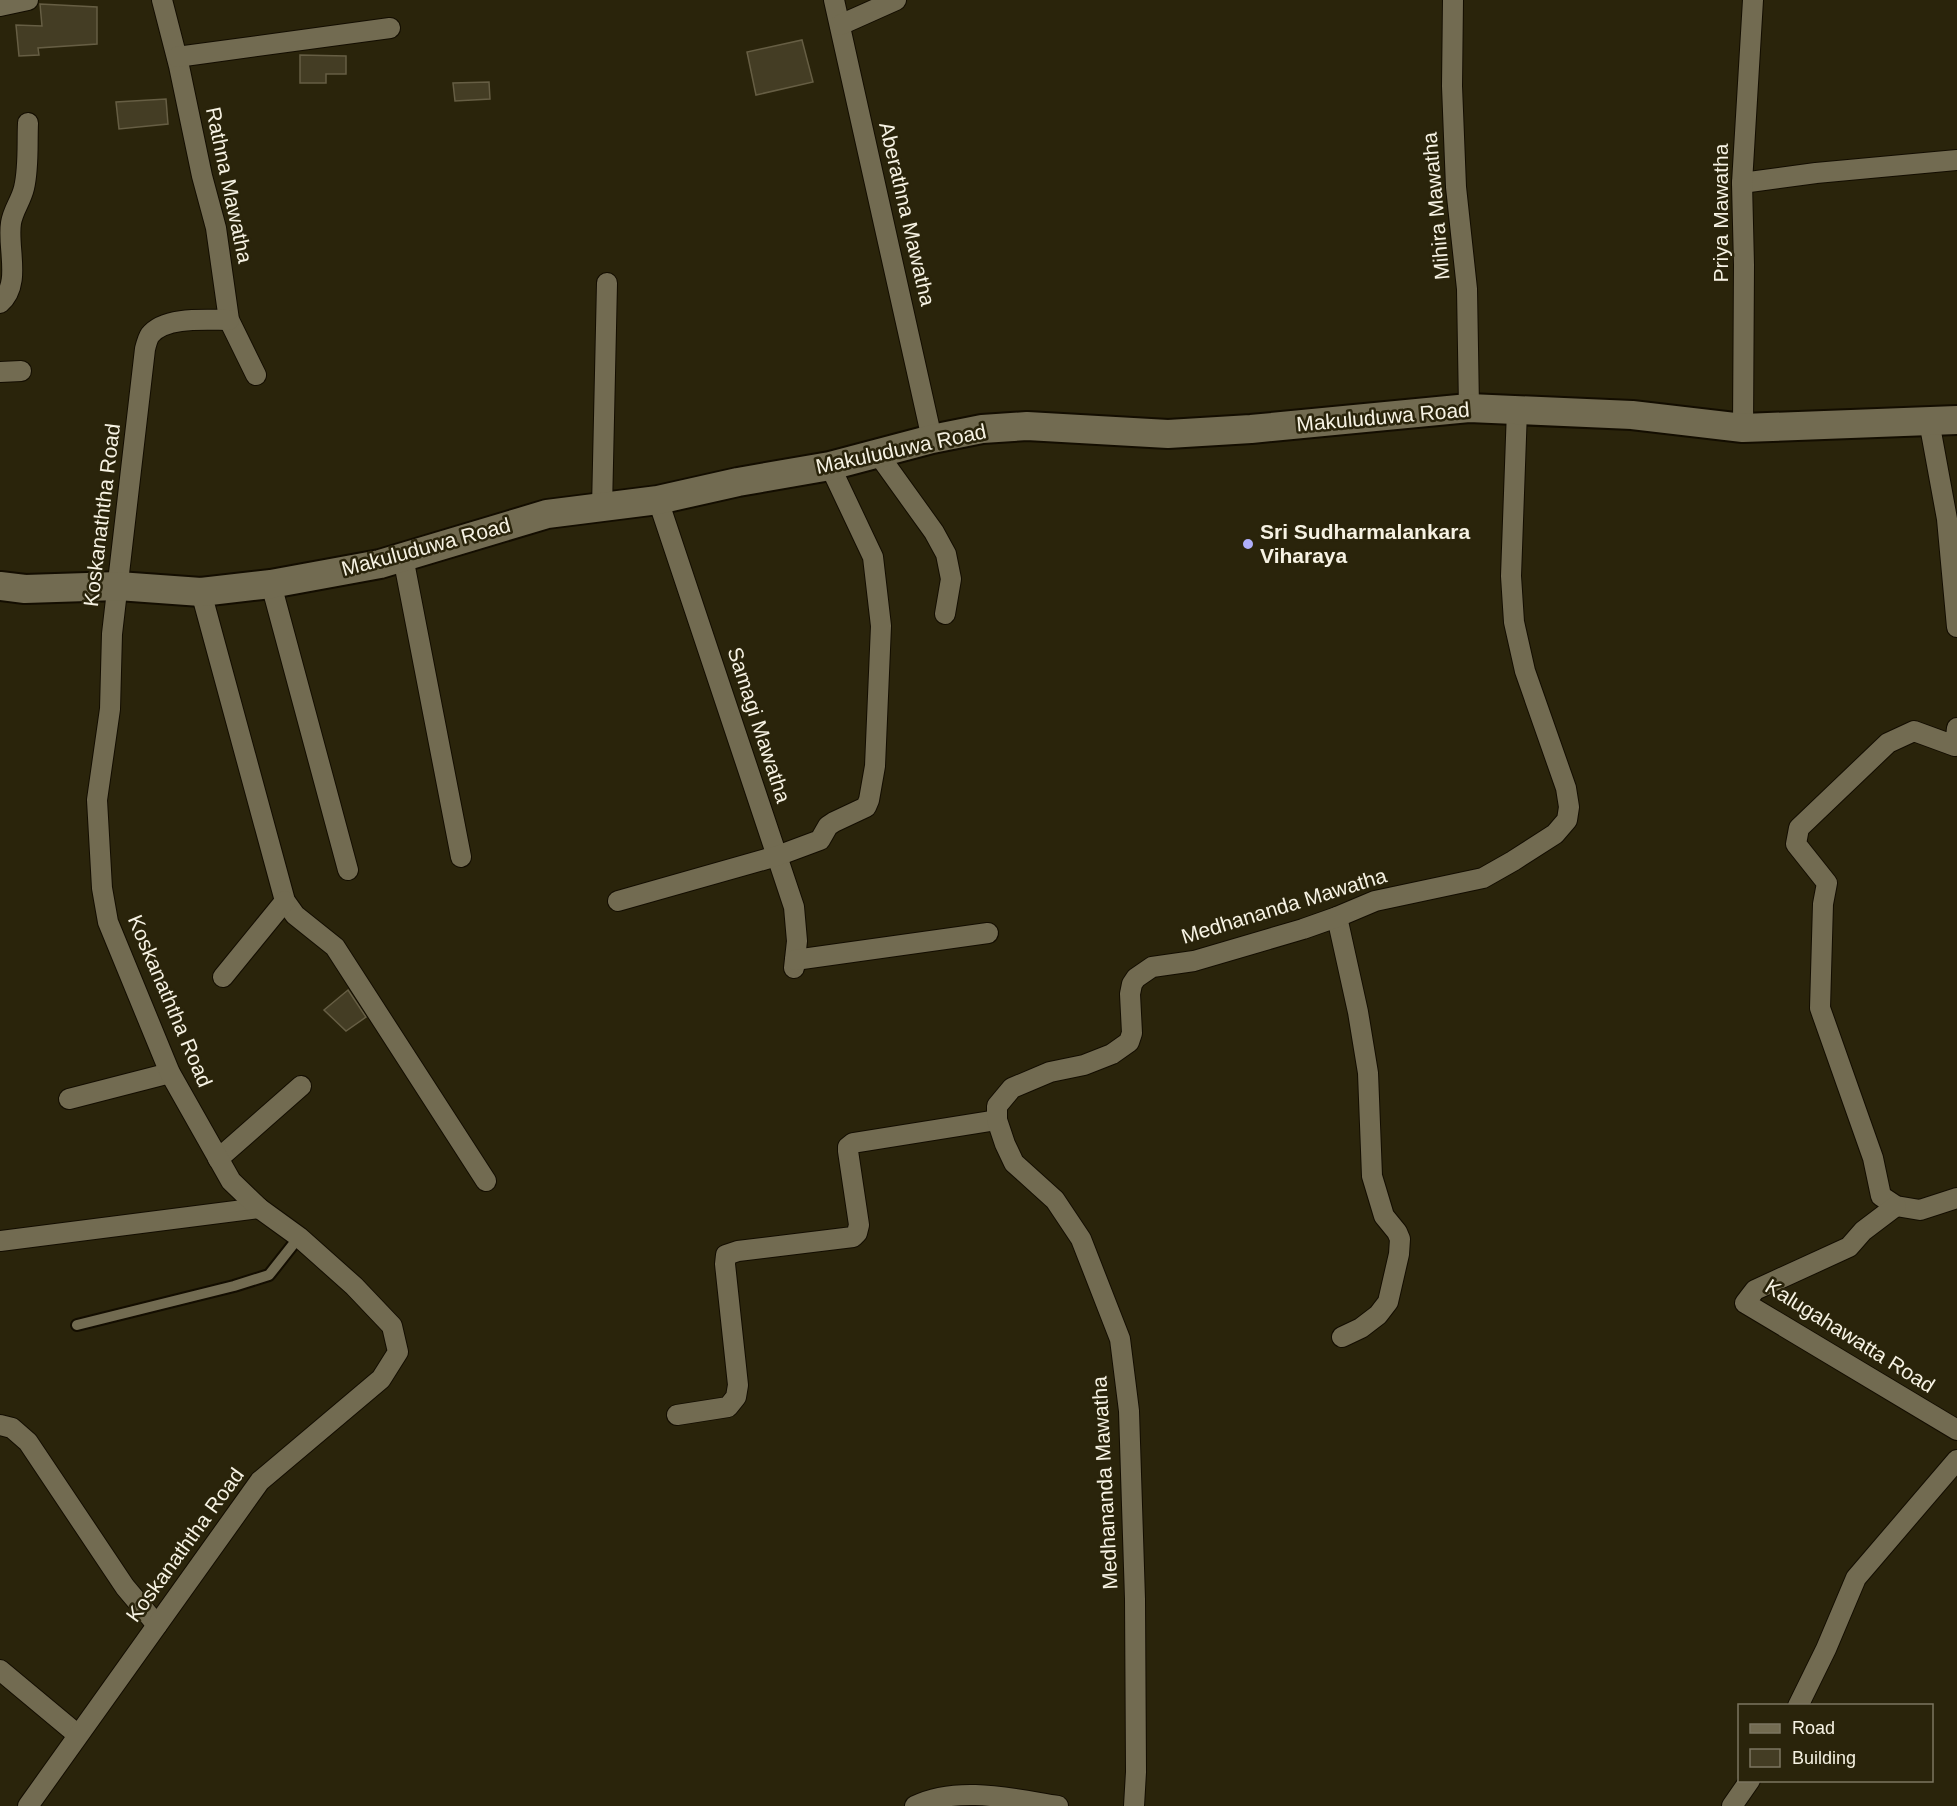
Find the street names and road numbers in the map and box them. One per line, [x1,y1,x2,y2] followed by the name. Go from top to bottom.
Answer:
[202,105,257,265] street label: Rathna Mawatha
[875,120,940,308] street label: Aberathna Mawatha
[1418,131,1453,281] street label: Mihira Mawatha
[1709,143,1732,282] street label: Priya Mawatha
[1295,397,1471,436] street label: Makuluduwa Road
[813,419,988,478] street label: Makuluduwa Road
[79,422,124,608] street label: Koskanaththa Road
[339,513,513,580] street label: Makuluduwa Road
[723,644,796,806] street label: Samagi Mawatha
[1178,863,1390,948] street label: Medhananda Mawatha
[124,911,217,1090] street label: Koskanaththa Road
[1761,1274,1939,1397] street label: Kalugahawatta Road
[1087,1375,1122,1590] street label: Medhananda Mawatha
[121,1463,248,1626] street label: Koskanaththa Road

